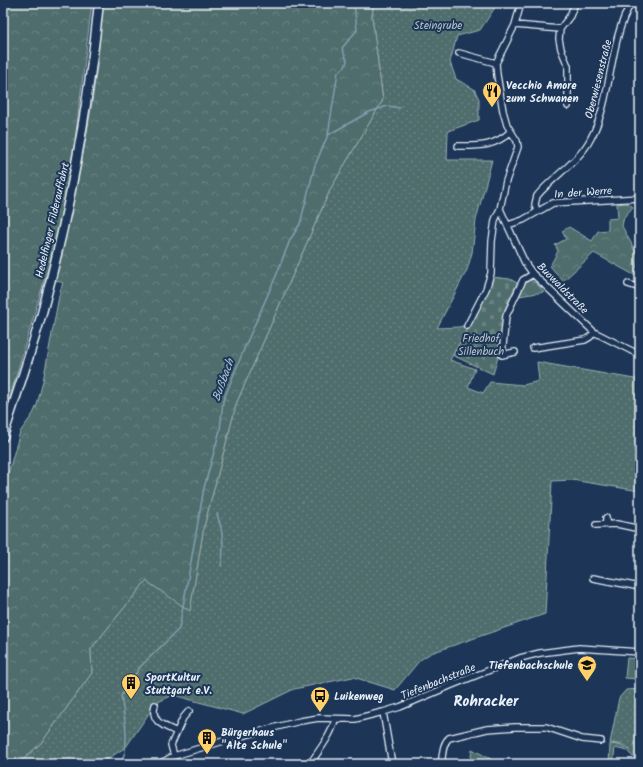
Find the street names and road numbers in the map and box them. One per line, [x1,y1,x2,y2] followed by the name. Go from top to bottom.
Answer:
[580,38,617,121] street label: Oberwiesenstraße
[31,160,75,280] street label: Hedelfinger Filderauffahrt
[554,182,613,204] street label: In der Werre
[532,259,592,319] street label: Buowaldstraße
[398,659,479,705] street label: Tiefenbachstraße

